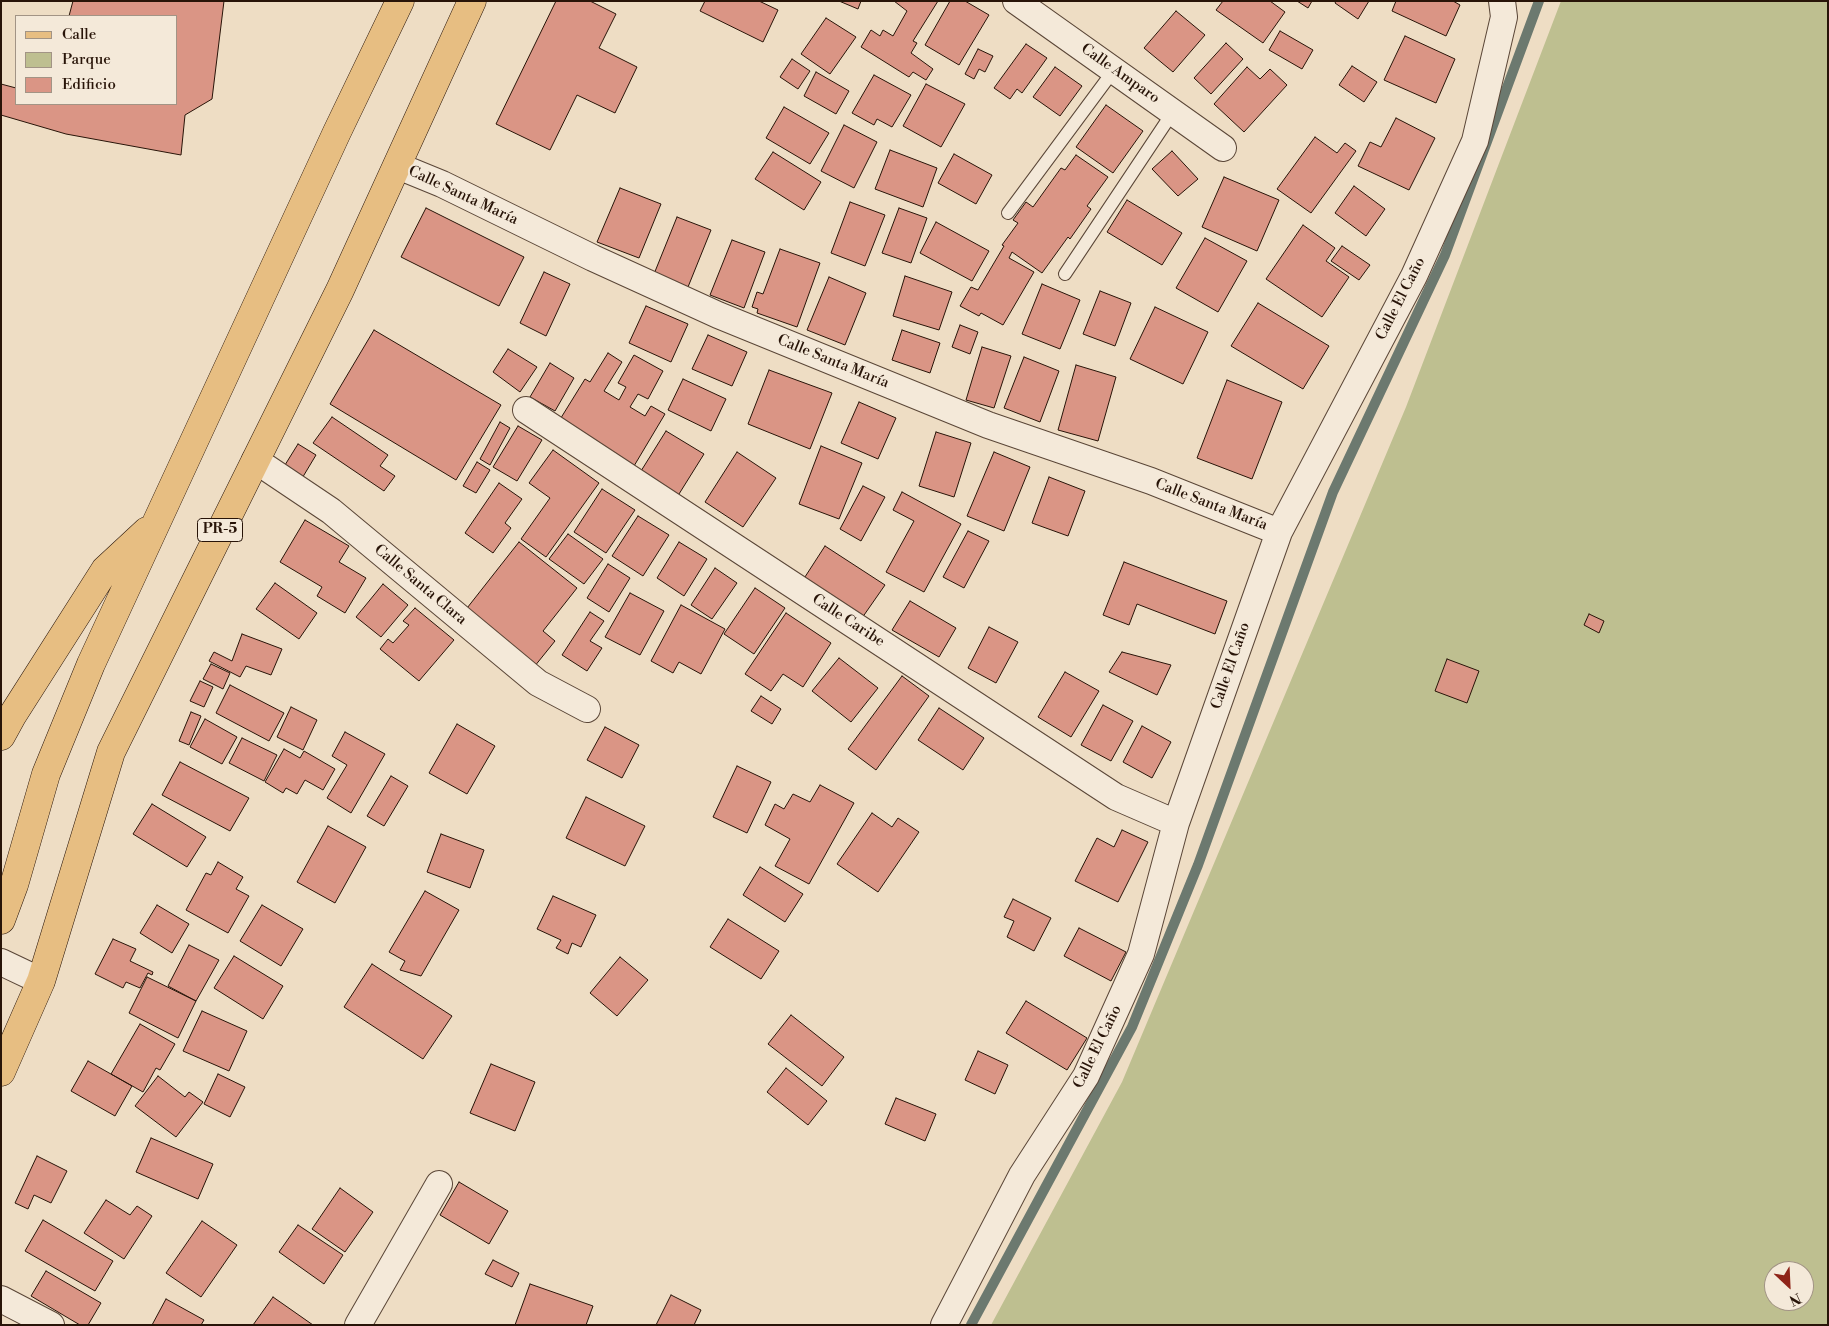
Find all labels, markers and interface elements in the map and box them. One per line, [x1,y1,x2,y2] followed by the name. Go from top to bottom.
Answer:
[15,15,178,105] legend
[62,25,96,44] text: Calle
[1077,40,1163,108] street label: Calle Amparo
[62,50,111,69] text: Parque
[62,75,116,94] text: Edificio
[405,163,521,229] street label: Calle Santa María
[1372,255,1430,343] street label: Calle El Caño
[774,331,892,393] street label: Calle Santa María
[1152,475,1270,535] street label: Calle Santa María
[198,518,242,542] road number: PR-5
[370,541,470,629] street label: Calle Santa Clara
[808,591,888,651] street label: Calle Caribe
[1208,620,1254,712] street label: Calle El Caño
[1070,1002,1126,1092] street label: Calle El Caño
[1764,1261,1814,1311] north arrow
[1786,1288,1804,1309] text: N

